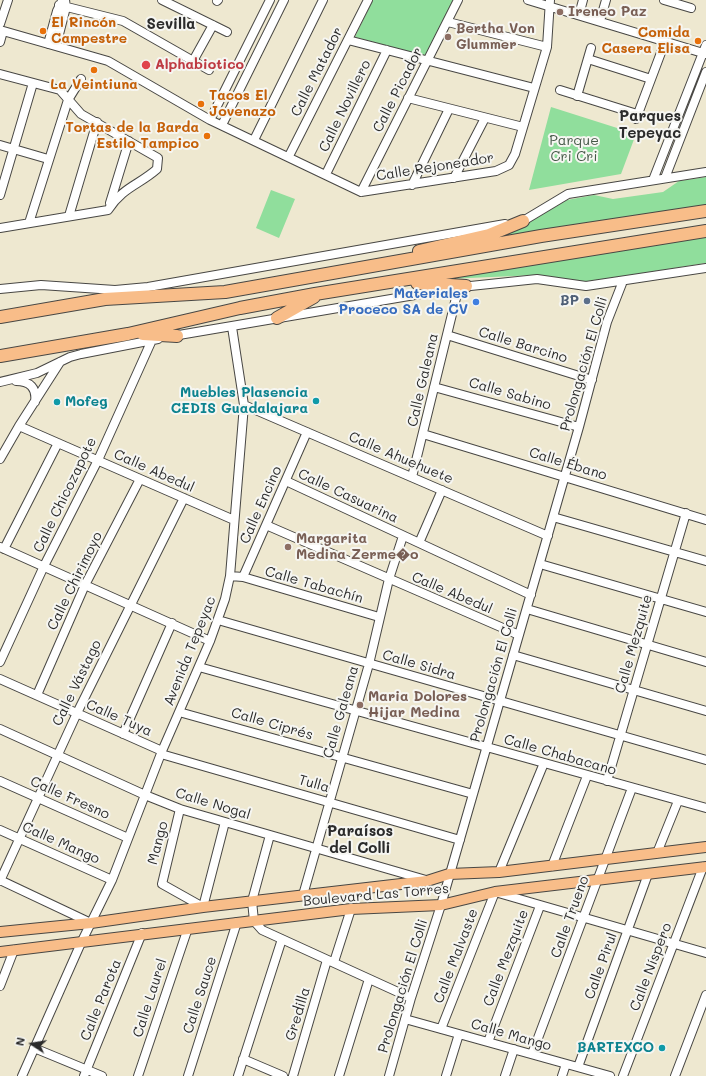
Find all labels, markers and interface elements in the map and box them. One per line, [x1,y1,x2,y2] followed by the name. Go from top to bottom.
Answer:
[568,4,647,20] place label: Ireneo Paz
[555,7,565,17] marker: Ireneo Paz
[51,15,127,48] place label: El Rincón Campestre
[147,15,195,33] district label: Sevilla
[456,21,535,54] place label: Bertha Von Glummer
[287,25,347,119] street label: Calle Matador
[602,25,690,58] place label: Comida Casera Elisa
[38,26,48,36] marker: El Rincón Campestre
[443,32,453,42] marker: Bertha Von Glummer
[693,36,703,46] marker: Comida Casera Elisa
[369,45,427,135] street label: Calle Picador
[155,57,244,73] place label: Alphabiotico
[315,57,375,155] street label: Calle Novillero
[140,59,152,71] marker: Alphabiotico
[89,65,99,75] marker: La Veintiuna
[50,77,138,93] place label: La Veintiuna
[209,88,276,120] place label: Tacos El Jovenazo
[196,99,206,109] marker: Tacos El Jovenazo
[619,107,681,142] district label: Parques Tepeyac
[66,120,199,152] place label: Tortas de la Barda Estilo Tampico
[202,131,212,141] marker: Tortas de la Barda Estilo Tampico
[549,133,599,166] park label: Parque Cri Cri
[375,149,495,185] street label: Calle Rejoneador
[339,286,468,318] place label: Materiales Proceco SA de CV
[560,293,579,309] place label: BP
[557,295,611,433] street label: Prolongación El Colli
[582,296,592,306] marker: BP
[471,297,481,307] marker: Materiales Proceco SA de CV
[477,324,569,366] street label: Calle Barcino
[404,332,442,428] street label: Calle Galeana
[467,374,553,414] street label: Calle Sabino
[171,385,308,418] place label: Muebles Plasencia CEDIS Guadalajara
[65,394,108,410] place label: Mofeg
[311,396,321,406] marker: Muebles Plasencia CEDIS Guadalajara
[52,397,62,407] marker: Mofeg
[346,428,456,488] street label: Calle Ahuehuete
[30,435,100,555] street label: Calle Chicozapote
[527,444,609,484] street label: Calle Ébano
[111,446,197,496] street label: Calle Abedul
[236,464,286,546] street label: Calle Encino
[295,465,401,527] street label: Calle Casuarina
[44,529,106,633] street label: Calle Chirimoyo
[296,531,418,564] place label: Margarita Medina Zerme�o
[283,542,293,552] marker: Margarita Medina Zerme�o
[263,563,365,607] street label: Calle Tabachín
[409,568,495,618] street label: Calle Abedul
[612,593,656,695] street label: Calle Mezquite
[160,594,220,708] street label: Avenida Tepeyac
[467,606,521,744] street label: Prolongación El Colli
[49,637,105,729] street label: Calle Vástago
[380,646,458,684] street label: Calle Sidra
[320,664,362,760] street label: Calle Galeana
[368,689,467,722] place label: Maria Dolores Hijar Medina
[83,696,155,740] street label: Calle Tuya
[355,700,365,710] marker: Maria Dolores Hijar Medina
[229,704,315,744] street label: Calle Ciprés
[502,731,618,779] street label: Calle Chabacano
[297,772,331,796] street label: Tulla
[28,773,112,823] street label: Calle Fresno
[173,785,253,823] street label: Calle Nogal
[20,818,102,868] street label: Calle Mango
[144,820,172,866] street label: Mango
[327,822,393,857] district label: Paraísos del Colli
[547,874,593,960] street label: Calle Trueno
[302,880,450,910] street label: Boulevard Las Torres
[430,906,482,1006] street label: Calle Malvaste
[480,907,532,1009] street label: Calle Mezquite
[375,917,431,1055] street label: Prolongación El Colli
[626,921,676,1013] street label: Calle Níspero
[581,930,621,1002] street label: Calle Pirul
[180,954,220,1036] street label: Calle Sauce
[129,956,171,1040] street label: Calle Laurel
[77,957,125,1043] street label: Calle Parota
[282,985,314,1043] street label: Gredilla
[469,1015,553,1055] street label: Calle Mango
[12,1024,52,1064] north arrow
[12,1036,28,1047] text: N
[577,1040,654,1056] place label: BARTEXCO
[657,1043,667,1053] marker: BARTEXCO

